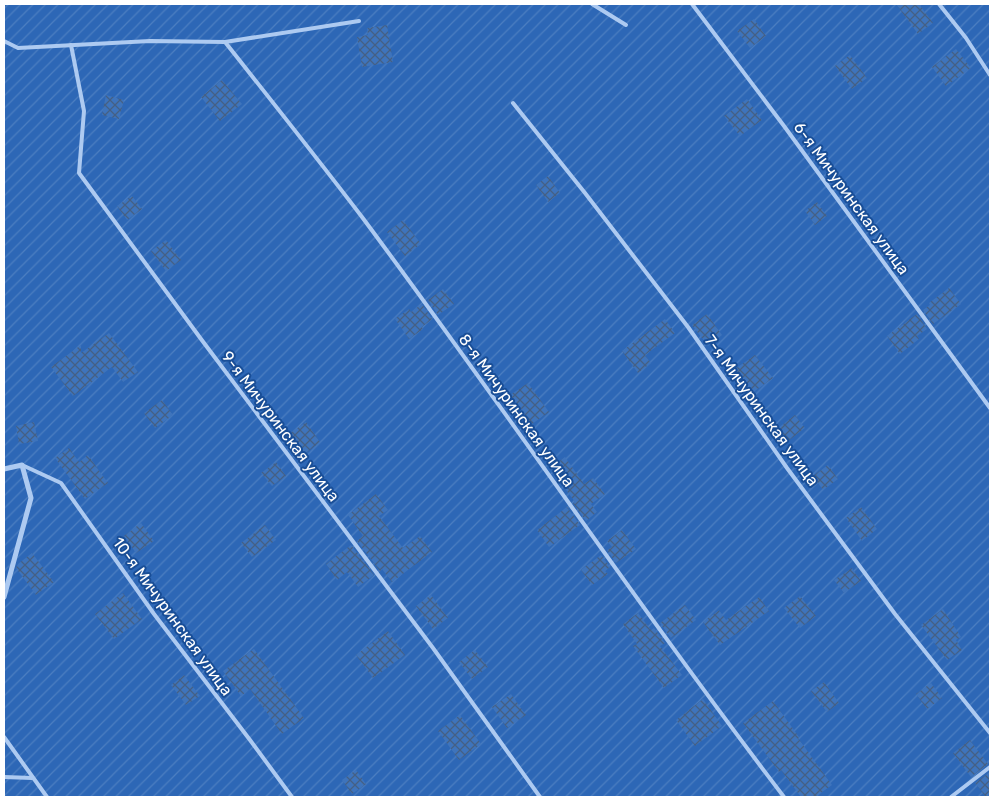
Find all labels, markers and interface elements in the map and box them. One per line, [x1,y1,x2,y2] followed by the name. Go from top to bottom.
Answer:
[790,118,913,278] street label: 6-я Мичуринская улица
[455,330,579,491] street label: 8-я Мичуринская улица
[700,331,823,489] street label: 7-я Мичуринская улица
[218,347,343,505] street label: 9-я Мичуринская улица
[109,533,237,699] street label: 10-я Мичуринская улица

